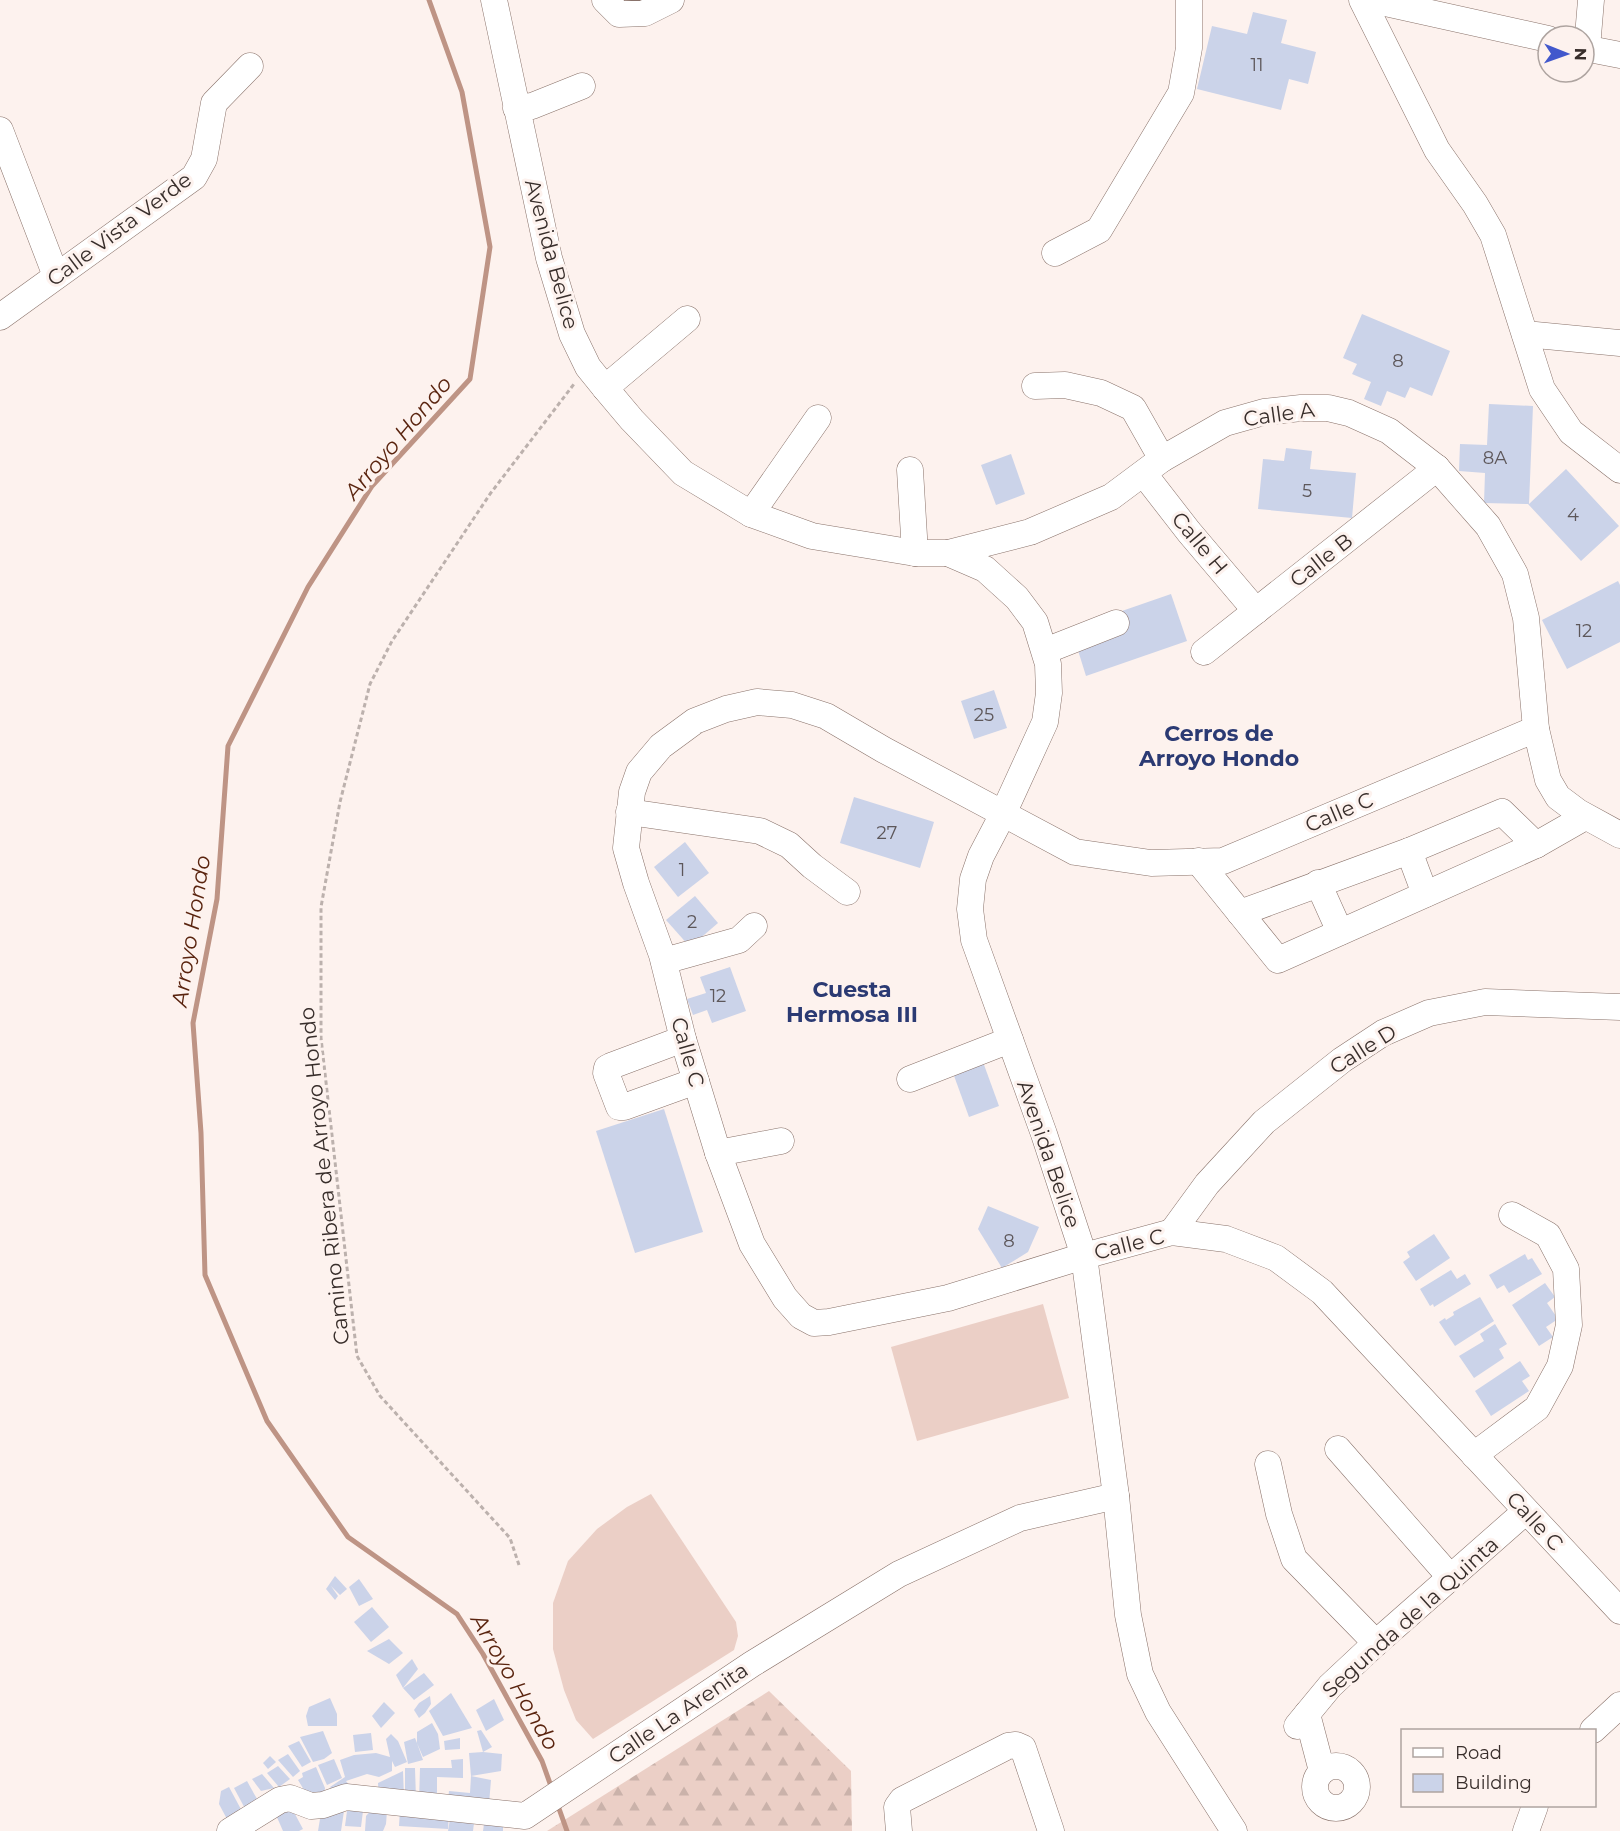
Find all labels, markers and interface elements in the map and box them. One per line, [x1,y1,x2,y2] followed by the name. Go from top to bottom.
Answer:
[1536,24,1596,84] north arrow
[1571,48,1590,61] text: N
[1251,54,1264,76] house number: 11
[42,167,196,291] street label: Calle Vista Verde
[520,176,584,332] street label: Avenida Belice
[1392,350,1404,372] house number: 8
[337,371,457,507] water label: Arroyo Hondo
[1242,397,1317,431] street label: Calle A
[1483,447,1507,469] house number: 8A
[1302,480,1312,502] house number: 5
[1567,504,1579,526] house number: 4
[1167,507,1233,579] street label: Calle H
[1285,528,1357,592] street label: Calle B
[1576,620,1592,642] house number: 12
[974,704,994,726] house number: 25
[1138,720,1299,772] district label: Cerros de Arroyo Hondo
[1301,786,1377,837] street label: Calle C
[877,822,897,844] house number: 27
[165,853,216,1011] water label: Arroyo Hondo
[679,859,685,881] house number: 1
[687,911,697,933] house number: 2
[786,976,918,1028] district label: Cuesta Hermosa III
[710,985,726,1007] house number: 12
[294,1006,354,1346] street label: Camino Ribera de Arroyo Hondo
[666,1014,710,1090] street label: Calle C
[1325,1019,1401,1079] street label: Calle D
[1012,1077,1086,1231] street label: Avenida Belice
[1091,1223,1167,1265] street label: Calle C
[1003,1230,1015,1252] house number: 8
[1501,1486,1569,1556] street label: Calle C
[1317,1531,1503,1703] street label: Segunda de la Quinta
[464,1607,565,1755] water label: Arroyo Hondo
[603,1657,753,1769] street label: Calle La Arenita
[1401,1729,1596,1807] legend
[1455,1742,1502,1764] text: Road
[1455,1772,1532,1794] text: Building

